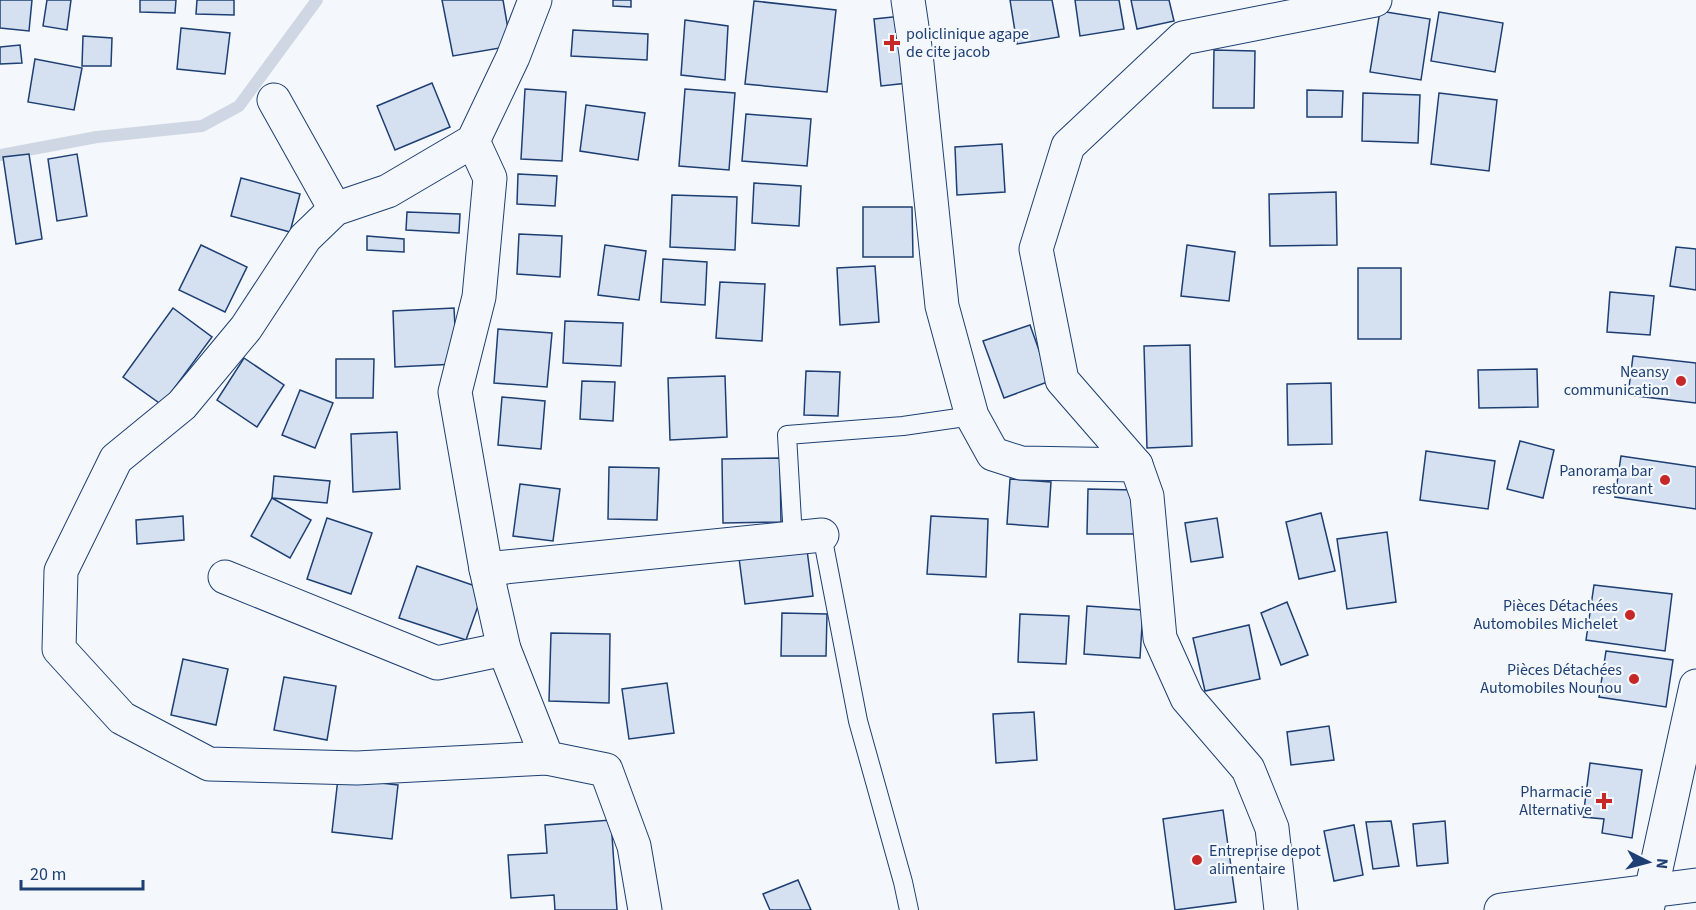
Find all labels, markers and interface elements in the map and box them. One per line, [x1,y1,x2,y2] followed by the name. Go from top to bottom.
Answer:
[906,23,1029,63] place label: policlinique agape de cite jacob
[883,34,901,52] marker: policlinique agape de cite jacob
[1564,361,1670,401] place label: Neansy communication
[1674,374,1688,388] marker: Neansy communication
[1559,460,1654,500] place label: Panorama bar restorant
[1658,473,1672,487] marker: Panorama bar restorant
[1473,595,1619,635] place label: Pièces Détachées Automobiles Michelet
[1623,608,1637,622] marker: Pièces Détachées Automobiles Michelet
[1480,659,1622,699] place label: Pièces Détachées Automobiles Nounou
[1627,672,1641,686] marker: Pièces Détachées Automobiles Nounou
[1519,781,1592,821] place label: Pharmacie Alternative
[1597,794,1611,808] marker: Pharmacie Alternative
[1618,832,1678,892] north arrow
[1209,840,1321,880] place label: Entreprise depot alimentaire
[21,853,142,891] scale bar
[1190,853,1204,867] marker: Entreprise depot alimentaire
[1650,857,1673,870] text: N
[30,862,66,887] text: 20 m

